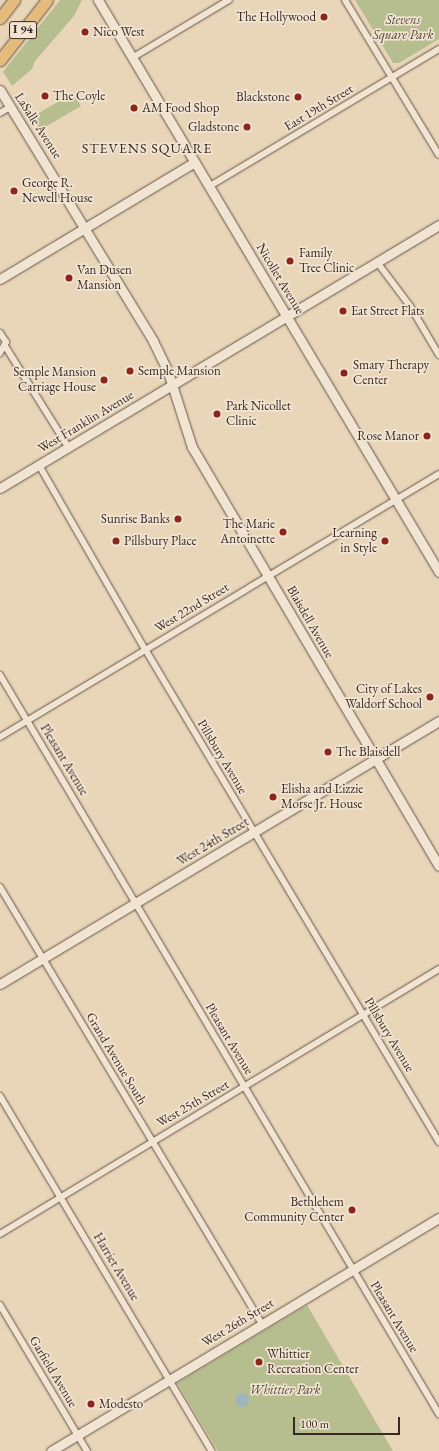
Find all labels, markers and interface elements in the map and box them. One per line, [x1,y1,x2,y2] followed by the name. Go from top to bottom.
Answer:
[236,9,316,25] place label: The Hollywood
[319,12,329,22] marker: The Hollywood
[373,13,433,44] park label: Stevens Square Park
[9,20,37,40] road number: I 94
[93,24,145,40] place label: Nico West
[80,27,90,37] marker: Nico West
[282,81,356,135] street label: East 19th Street
[53,88,105,104] place label: The Coyle
[236,89,290,105] place label: Blackstone
[11,90,65,162] street label: LaSalle Avenue
[40,91,50,101] marker: The Coyle
[293,92,303,102] marker: Blackstone
[142,100,220,116] place label: AM Food Shop
[129,103,139,113] marker: AM Food Shop
[188,119,239,135] place label: Gladstone
[242,122,252,132] marker: Gladstone
[82,140,212,156] district label: STEVENS SQUARE
[22,176,93,207] place label: George R. Newell House
[9,186,19,196] marker: George R. Newell House
[253,241,307,317] street label: Nicollet Avenue
[299,246,354,277] place label: Family Tree Clinic
[284,255,296,267] marker: Family Tree Clinic
[77,263,132,294] place label: Van Dusen Mansion
[64,273,74,283] marker: Van Dusen Mansion
[351,303,424,319] place label: Eat Street Flats
[338,306,348,316] marker: Eat Street Flats
[353,358,429,389] place label: Smary Therapy Center
[138,363,221,379] place label: Semple Mansion
[13,365,96,396] place label: Semple Mansion Carriage House
[125,366,135,376] marker: Semple Mansion
[338,367,350,379] marker: Smary Therapy Center
[99,375,109,385] marker: Semple Mansion Carriage House
[35,387,137,457] street label: West Franklin Avenue
[226,399,291,430] place label: Park Nicollet Clinic
[211,408,223,420] marker: Park Nicollet Clinic
[357,428,419,444] place label: Rose Manor
[422,431,432,441] marker: Rose Manor
[101,511,170,527] place label: Sunrise Banks
[173,514,183,524] marker: Sunrise Banks
[220,517,275,548] place label: The Marie Antoinette
[332,526,377,557] place label: Learning in Style
[278,527,288,537] marker: The Marie Antoinette
[124,533,197,549] place label: Pillsbury Place
[111,536,121,546] marker: Pillsbury Place
[380,536,390,546] marker: Learning in Style
[152,580,232,636] street label: West 22nd Street
[283,583,337,661] street label: Blaisdell Avenue
[345,682,422,713] place label: City of Lakes Waldorf School
[425,692,435,702] marker: City of Lakes Waldorf School
[194,717,250,797] street label: Pillsbury Avenue
[37,721,91,799] street label: Pleasant Avenue
[336,744,400,760] place label: The Blaisdell
[323,747,333,757] marker: The Blaisdell
[281,782,363,813] place label: Elisha and Lizzie Morse Jr. House
[268,792,278,802] marker: Elisha and Lizzie Morse Jr. House
[174,814,252,870] street label: West 24th Street
[361,995,417,1075] street label: Pillsbury Avenue
[202,1000,256,1078] street label: Pleasant Avenue
[82,1010,150,1108] street label: Grand Avenue South
[154,1077,232,1131] street label: West 25th Street
[244,1195,344,1226] place label: Bethlehem Community Center
[347,1205,357,1215] marker: Bethlehem Community Center
[90,1230,142,1304] street label: Harriet Avenue
[367,1278,421,1356] street label: Pleasant Avenue
[199,1295,277,1351] street label: West 26th Street
[26,1334,80,1410] street label: Garfield Avenue
[267,1347,359,1378] place label: Whittier Recreation Center
[254,1357,264,1367] marker: Whittier Recreation Center
[250,1382,320,1398] park label: Whittier Park
[99,1396,143,1412] place label: Modesto
[86,1399,96,1409] marker: Modesto
[295,1409,402,1435] scale bar
[300,1416,329,1432] text: 100 m

